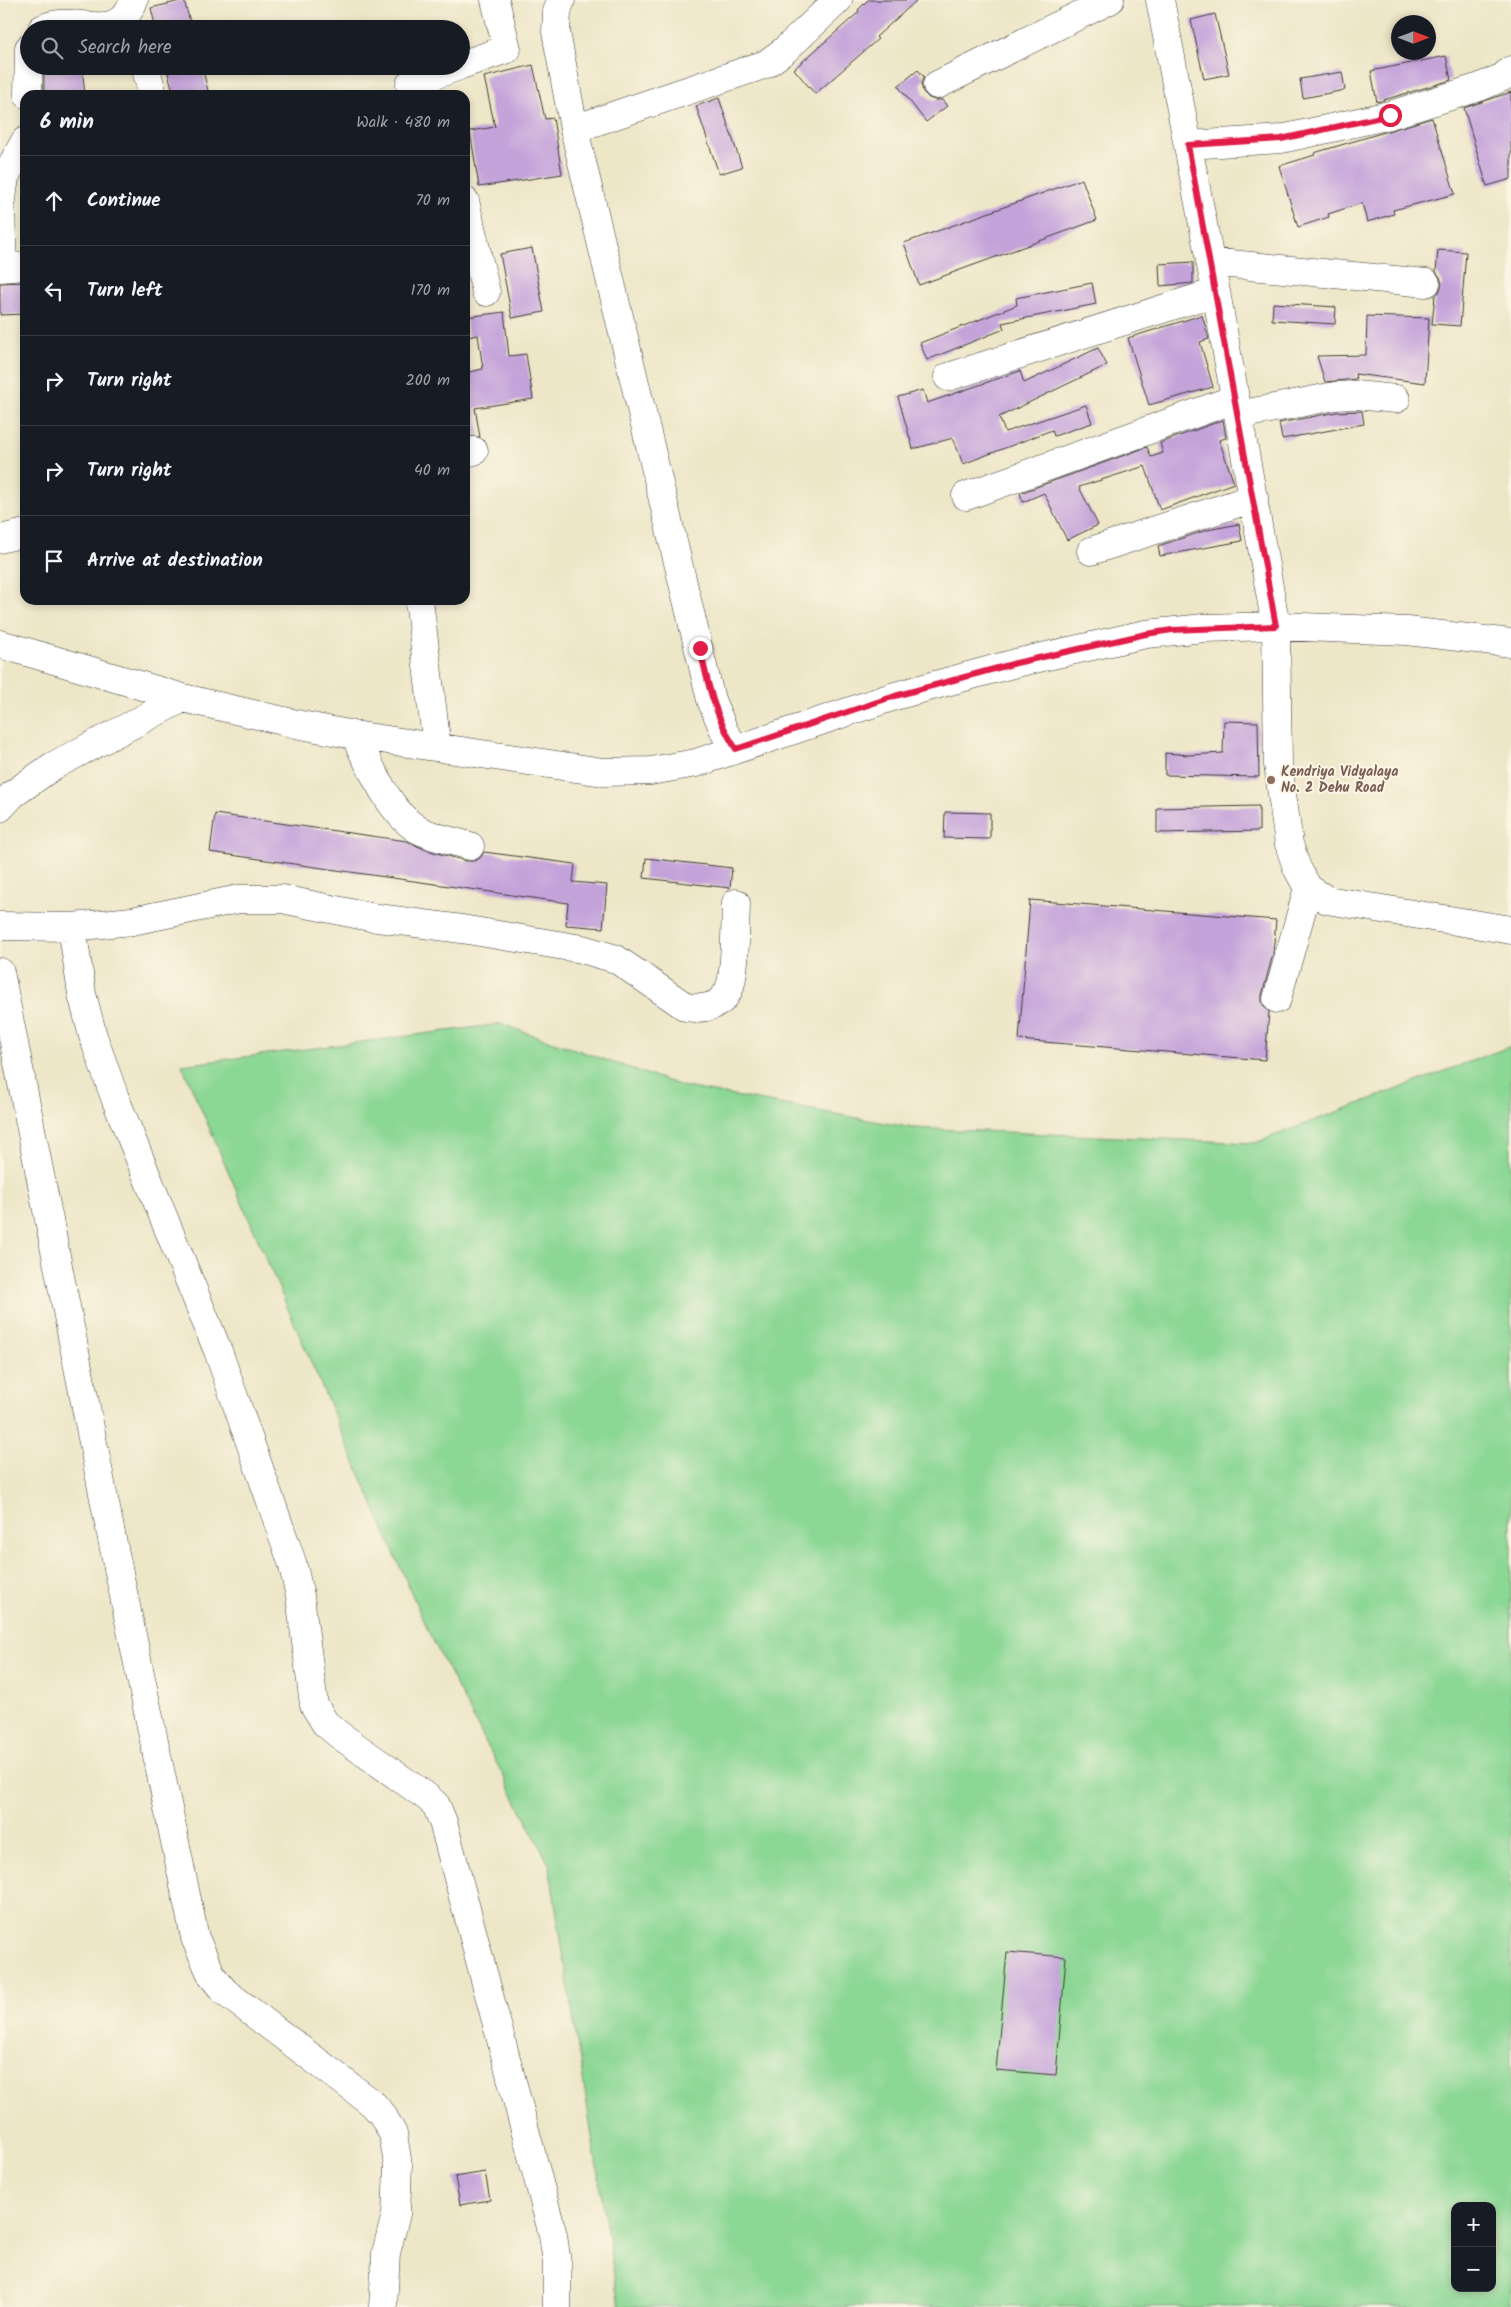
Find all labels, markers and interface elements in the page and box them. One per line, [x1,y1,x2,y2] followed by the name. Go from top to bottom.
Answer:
[1391,15,1436,60] north arrow
[20,20,470,75] search box
[78,33,172,63] text: Search here
[38,34,66,62] icon: search
[1379,104,1402,127] route start
[40,106,94,139] text: 6 min
[356,110,450,135] text: Walk · 480 m
[87,186,160,216] text: Continue
[40,187,68,215] icon: ahead
[415,188,450,213] text: 70 m
[87,276,162,306] text: Turn left
[40,277,68,305] icon: left
[410,278,450,303] text: 170 m
[87,366,172,396] text: Turn right
[40,367,68,395] icon: right
[406,368,450,393] text: 200 m
[87,456,172,486] text: Turn right
[40,457,68,485] icon: right
[414,458,450,483] text: 40 m
[87,546,263,576] text: Arrive at destination
[40,547,68,575] icon: arrive
[689,637,712,660] route end
[1281,761,1398,799] place label: Kendriya Vidyalaya No. 2 Dehu Road
[1265,774,1277,786] marker: Kendriya Vidyalaya No. 2 Dehu Road
[1451,2202,1496,2292] map controls
[1451,2202,1496,2247] button: +
[1451,2247,1496,2292] button: −

